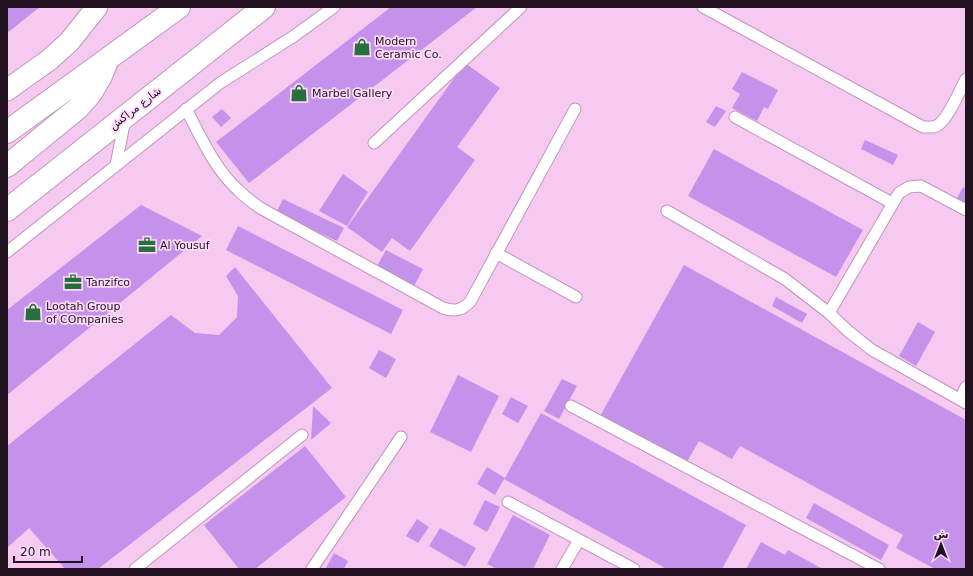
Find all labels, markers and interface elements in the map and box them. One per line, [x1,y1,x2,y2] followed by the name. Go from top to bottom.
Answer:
[375,35,442,61] place label: Modern Ceramic Co.
[352,37,372,57] shop icon: Modern Ceramic Co.
[289,83,309,103] shop icon: Marbel Gallery
[107,84,164,133] street label: شارع مراكش
[312,87,393,100] place label: Marbel Gallery
[137,235,157,255] office icon: Al Yousuf
[160,239,211,252] place label: Al Yousuf
[63,272,83,292] office icon: Tanzifco
[85,276,130,289] place label: Tanzifco
[46,300,124,326] place label: Lootah Group of COmpanies
[23,302,43,322] shop icon: Lootah Group of COmpanies
[921,524,961,564] north arrow
[933,528,949,541] text: ش
[14,538,82,564] scale bar
[20,545,51,559] text: 20 m

